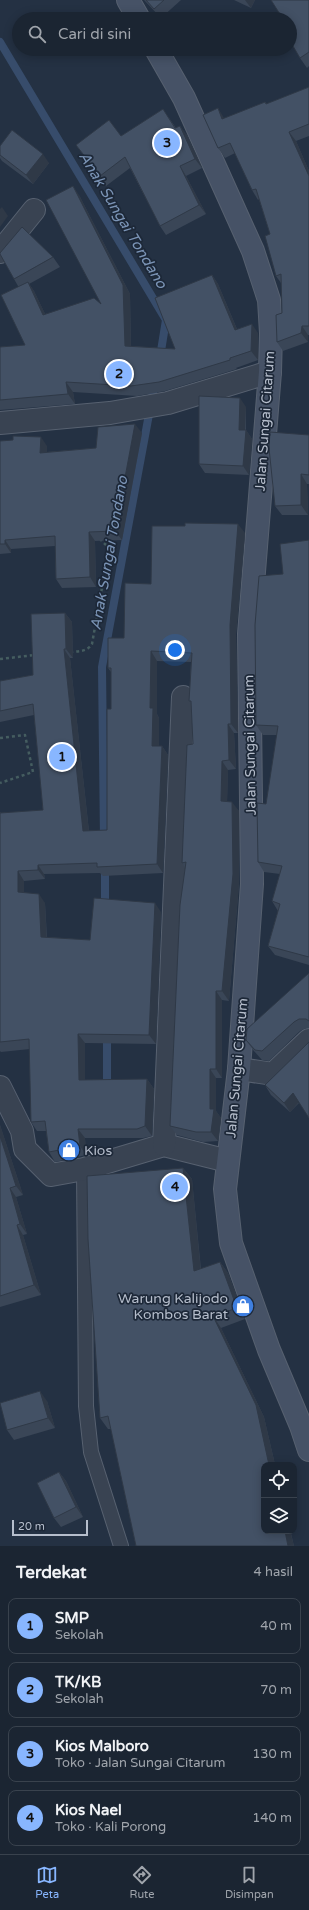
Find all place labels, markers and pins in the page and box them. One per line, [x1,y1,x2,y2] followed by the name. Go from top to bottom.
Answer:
[154,128,180,158] pin: 3
[106,359,132,389] pin: 2
[49,742,75,772] pin: 1
[56,1137,82,1163] shop icon: Kios
[84,1142,112,1159] place label: Kios
[162,1172,188,1202] pin: 4
[118,1290,229,1323] place label: Warung Kalijodo Kombos Barat
[230,1293,256,1319] shop icon: Warung Kalijodo Kombos Barat

